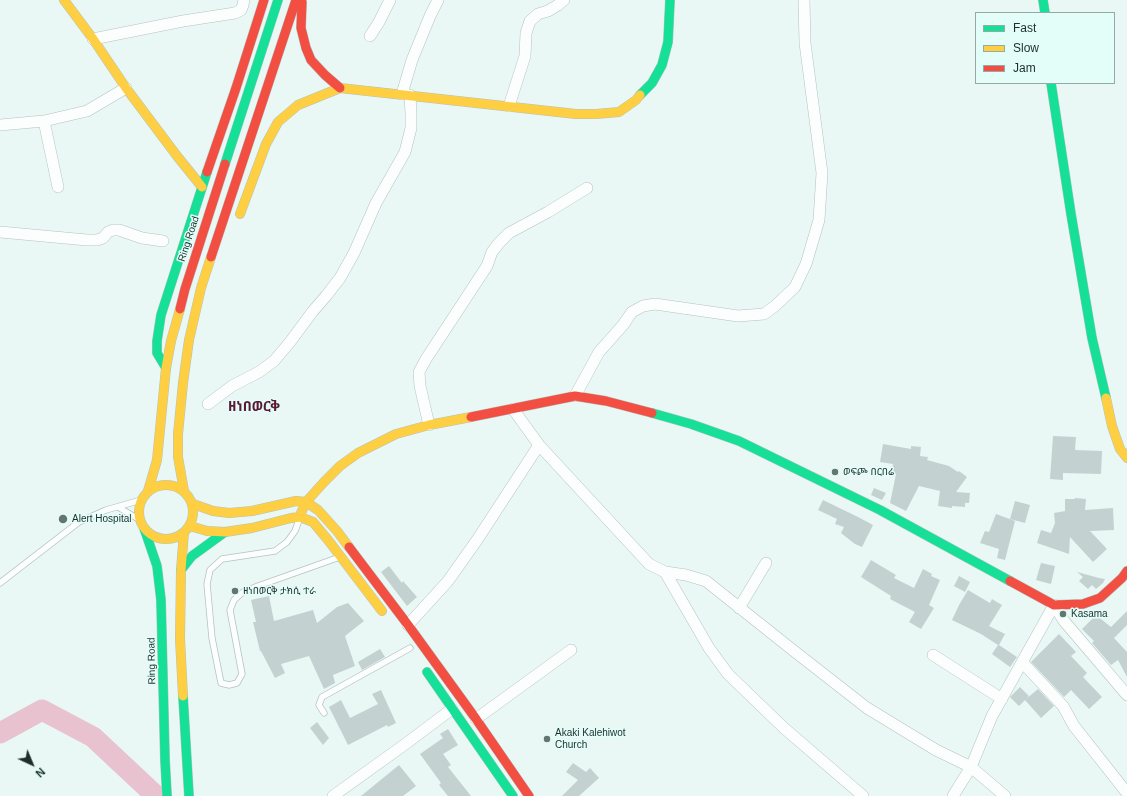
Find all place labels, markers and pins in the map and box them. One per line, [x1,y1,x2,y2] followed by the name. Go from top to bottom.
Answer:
[843,466,894,478] place label: ወፍጮ በርበሬ
[830,467,840,477] marker: ወፍጮ በርበሬ
[57,513,69,525] marker: Alert Hospital
[72,513,131,525] place label: Alert Hospital
[243,585,316,597] place label: ዘነበወርቅ ታክሲ ተራ
[230,586,240,596] marker: ዘነበወርቅ ታክሲ ተራ
[1071,608,1108,620] place label: Kasama
[1058,609,1068,619] marker: Kasama
[555,727,626,750] place label: Akaki Kalehiwot Church
[542,734,552,744] marker: Akaki Kalehiwot Church

